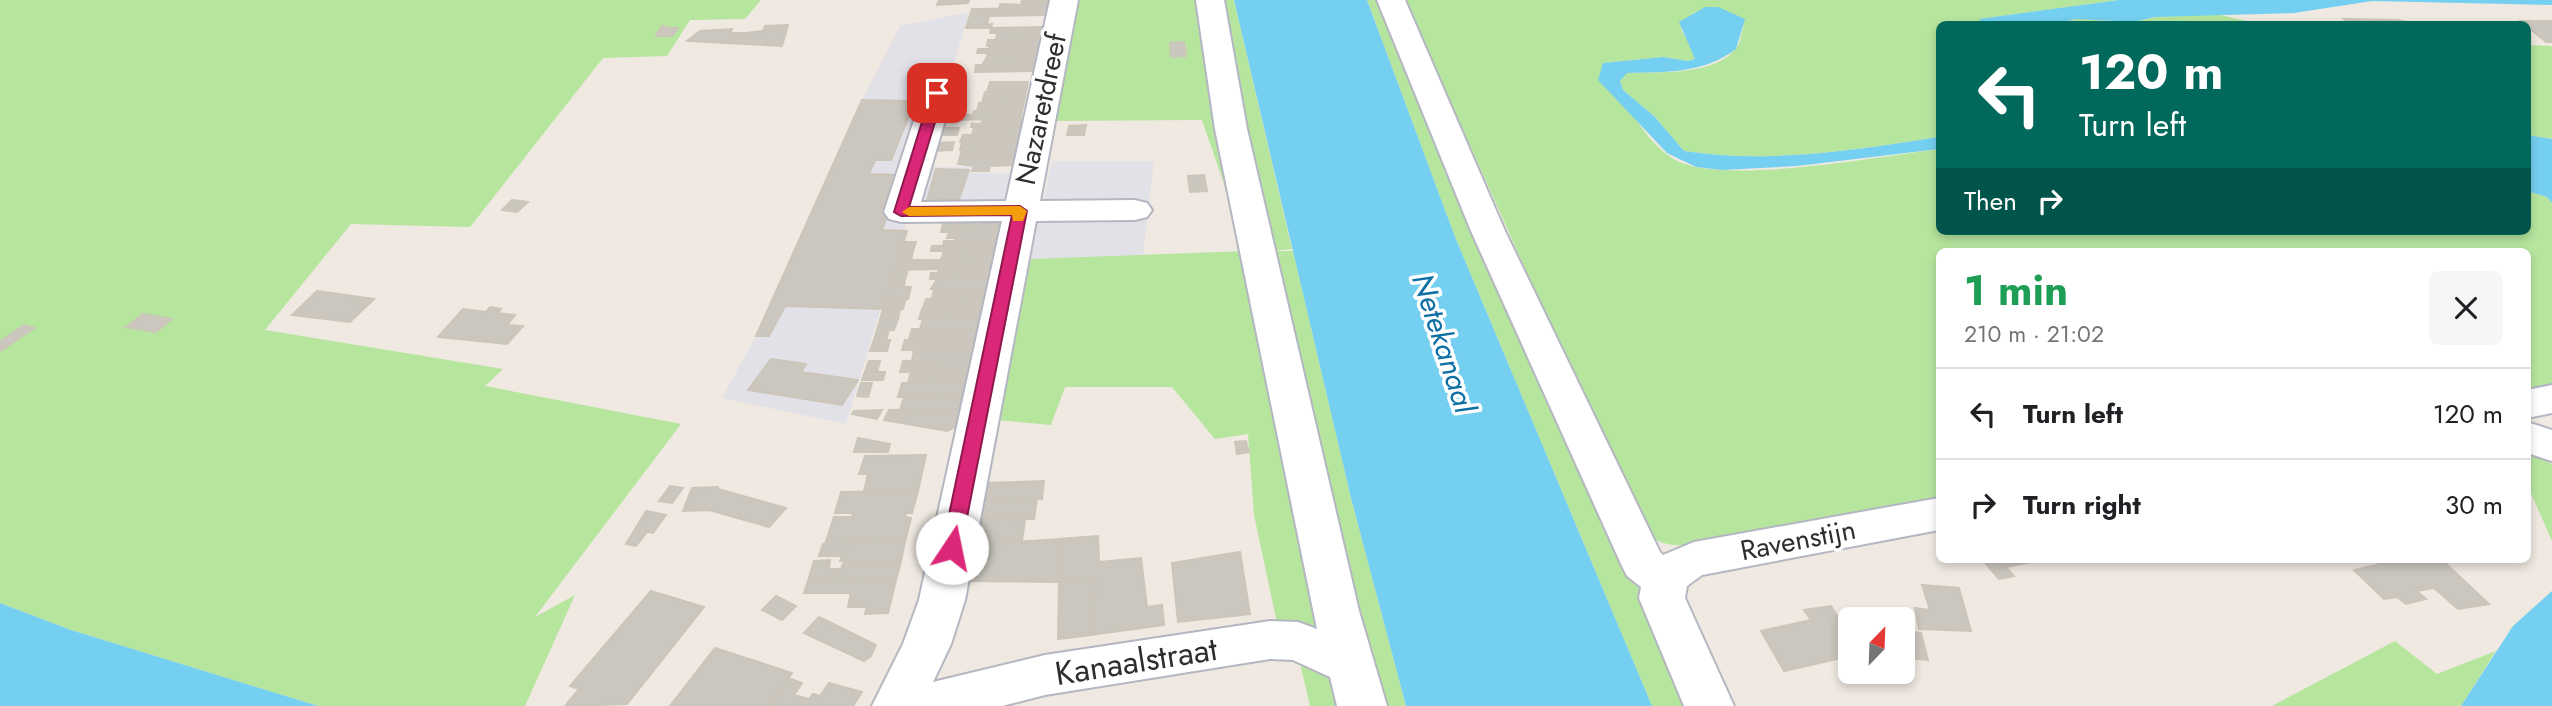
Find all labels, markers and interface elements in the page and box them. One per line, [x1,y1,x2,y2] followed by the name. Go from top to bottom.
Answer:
[1005,29,1077,189] street label: Nazaretdreef
[2079,37,2223,107] text: 120 m
[1964,49,2055,140] icon: left
[907,63,967,123] pin
[918,74,956,112] icon: arrive
[2079,102,2186,148] text: Turn left
[1964,182,2017,220] text: Then
[2031,182,2069,220] icon: right
[1964,260,2068,321] text: 1 min
[1401,268,1487,419] water label: Netekanaal
[2429,271,2503,345] button: close
[1964,317,2104,351] text: 210 m · 21:02
[1964,395,2002,433] icon: left
[2023,395,2123,433] text: Turn left
[2433,395,2503,433] text: 120 m
[1964,486,2002,524] icon: right
[2023,486,2141,524] text: Turn right
[2445,486,2503,524] text: 30 m
[1737,509,1859,571] street label: Ravenstijn
[915,511,989,585] position arrow
[1838,607,1914,684] north arrow
[1838,607,1915,684] map controls
[1052,625,1220,697] street label: Kanaalstraat

